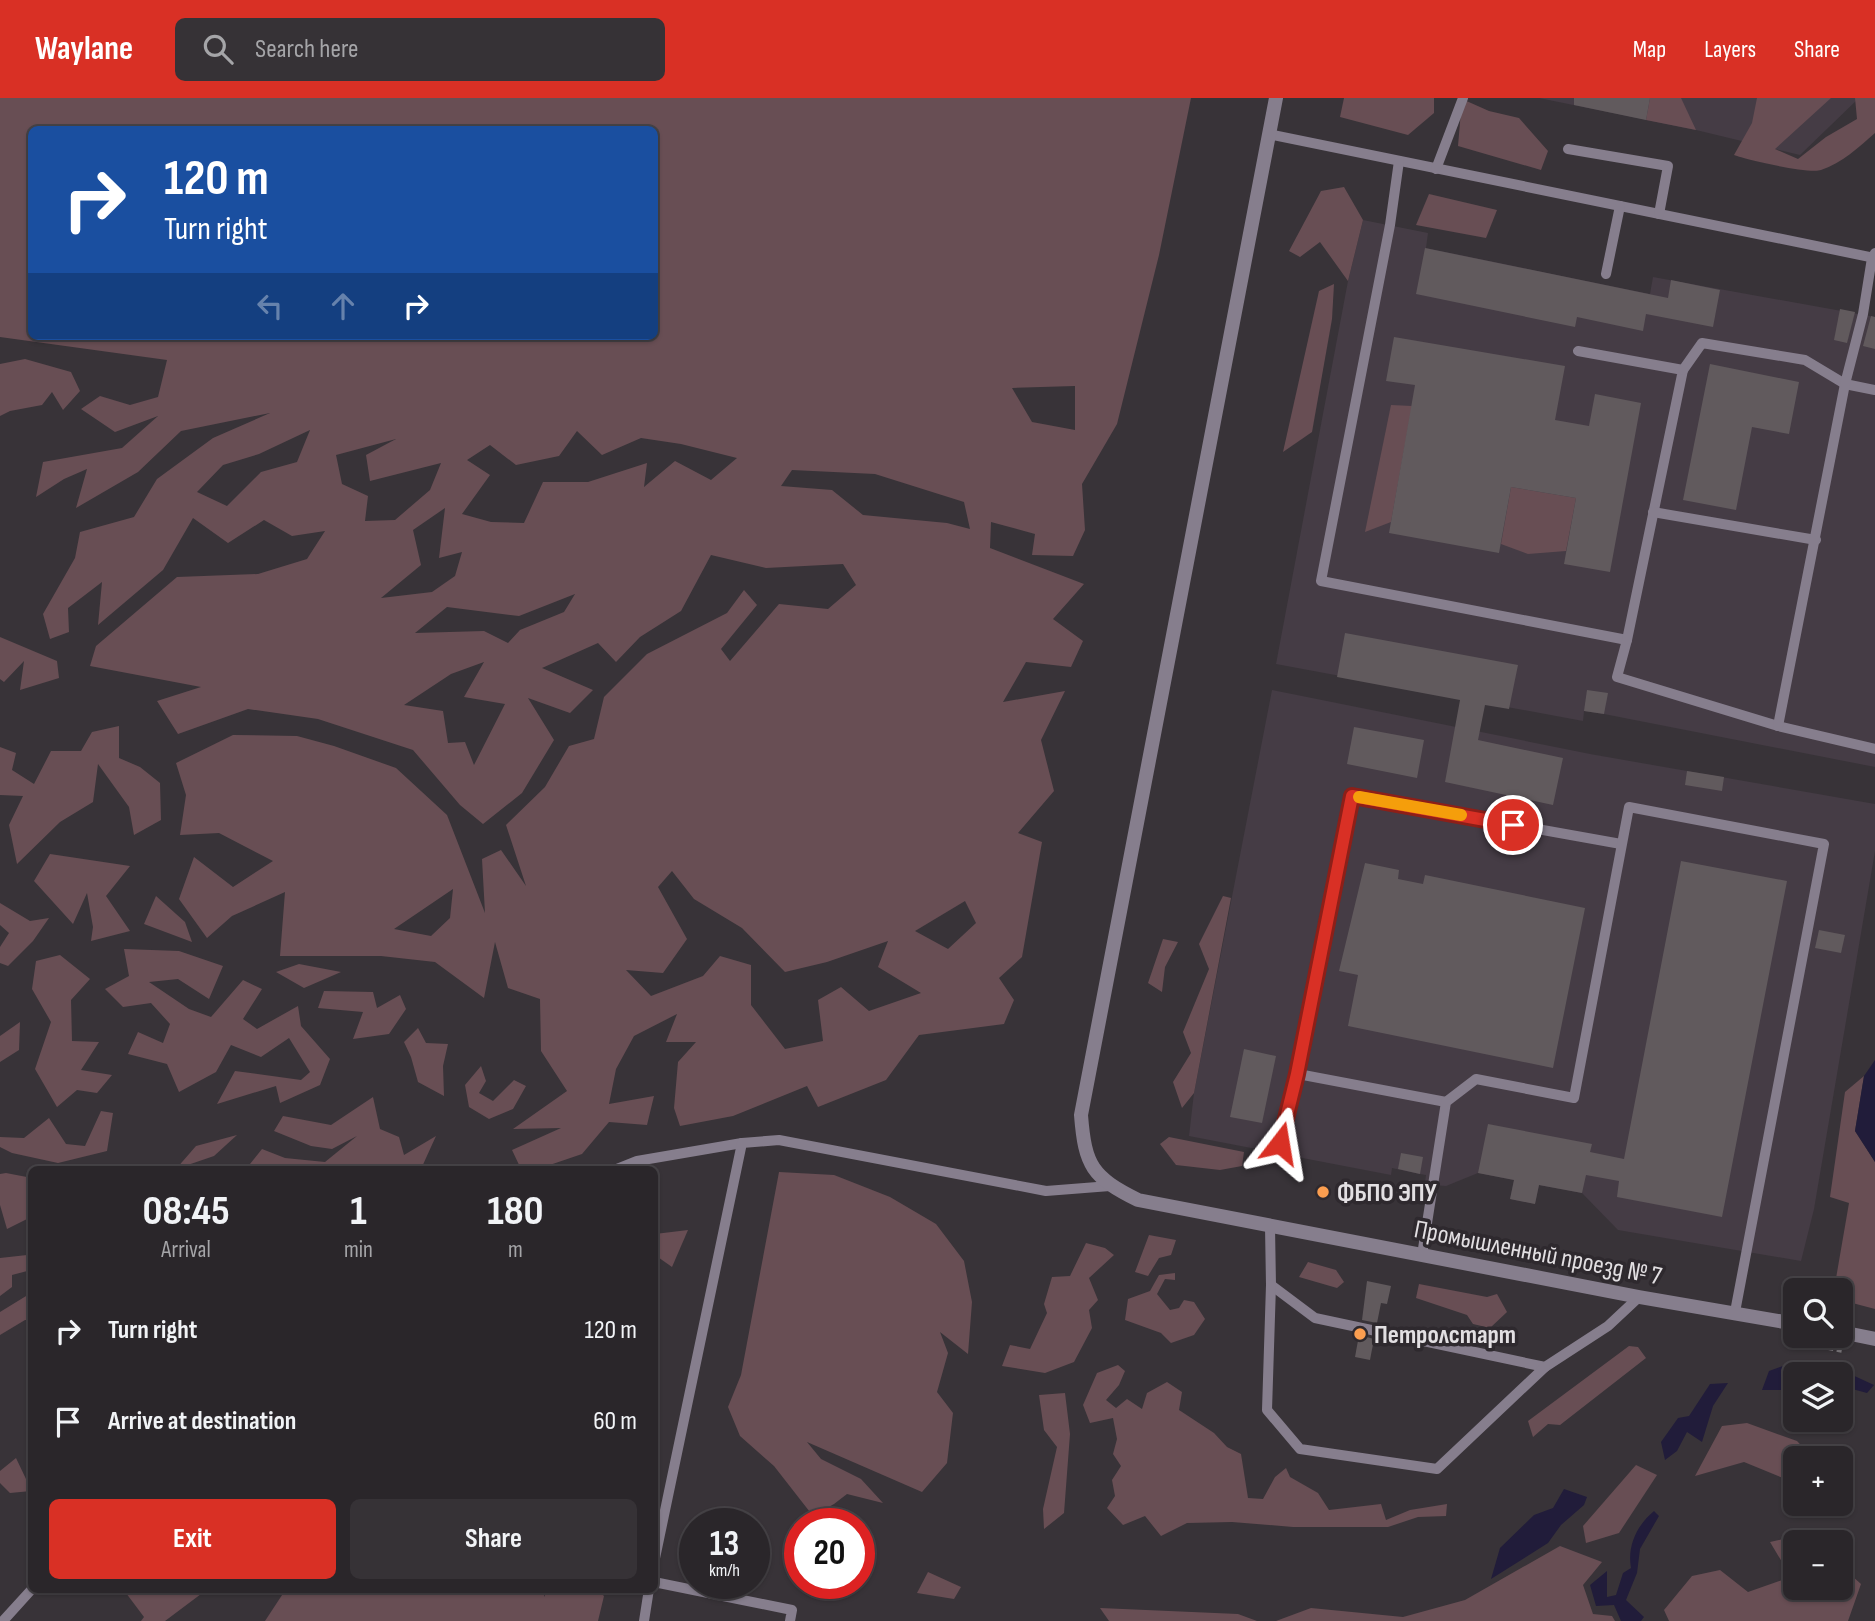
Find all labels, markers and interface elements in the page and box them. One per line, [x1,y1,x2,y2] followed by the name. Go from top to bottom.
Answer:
[175,18,665,81] search box
[35,29,133,69] text: Waylane
[199,30,237,68] icon: search
[255,34,358,65] text: Search here
[1633,35,1666,64] text: Map
[1704,35,1756,64] text: Layers
[1794,35,1840,64] text: Share
[164,150,269,209] text: 120 m
[49,154,140,245] icon: right
[164,210,268,249] text: Turn right
[251,287,289,325] icon: left
[324,287,362,325] icon: ahead
[397,287,435,325] icon: right
[1483,795,1543,855] pin
[1494,806,1532,844] icon: arrive
[1243,1106,1317,1180] position arrow
[1337,1178,1438,1209] place label: ФБПО ЭПУ
[1315,1184,1331,1200] marker: ФБПО ЭПУ
[142,1186,230,1237] text: 08:45
[350,1186,367,1237] text: 1
[487,1186,544,1237] text: 180
[1411,1214,1665,1293] street label: Промышленный проезд № 7
[161,1236,211,1264] text: Arrival
[344,1236,373,1264] text: min
[508,1236,523,1264] text: m
[1783,1278,1853,1600] map controls
[1783,1278,1853,1348] button: search
[49,1312,87,1350] icon: right
[108,1315,197,1346] text: Turn right
[584,1315,637,1346] text: 120 m
[1374,1320,1516,1351] place label: Петролстарт
[1352,1326,1368,1342] marker: Петролстарт
[1783,1362,1853,1432] button: layers
[49,1403,87,1441] icon: arrive
[108,1406,296,1437] text: Arrive at destination
[593,1406,637,1437] text: 60 m
[1783,1446,1853,1516] button: +
[49,1499,336,1579] button: Exit
[350,1499,637,1579] button: Share
[784,1508,875,1599] speed limit sign: 20
[710,1523,739,1566] text: 13
[1783,1530,1853,1600] button: −
[709,1560,740,1581] text: km/h

